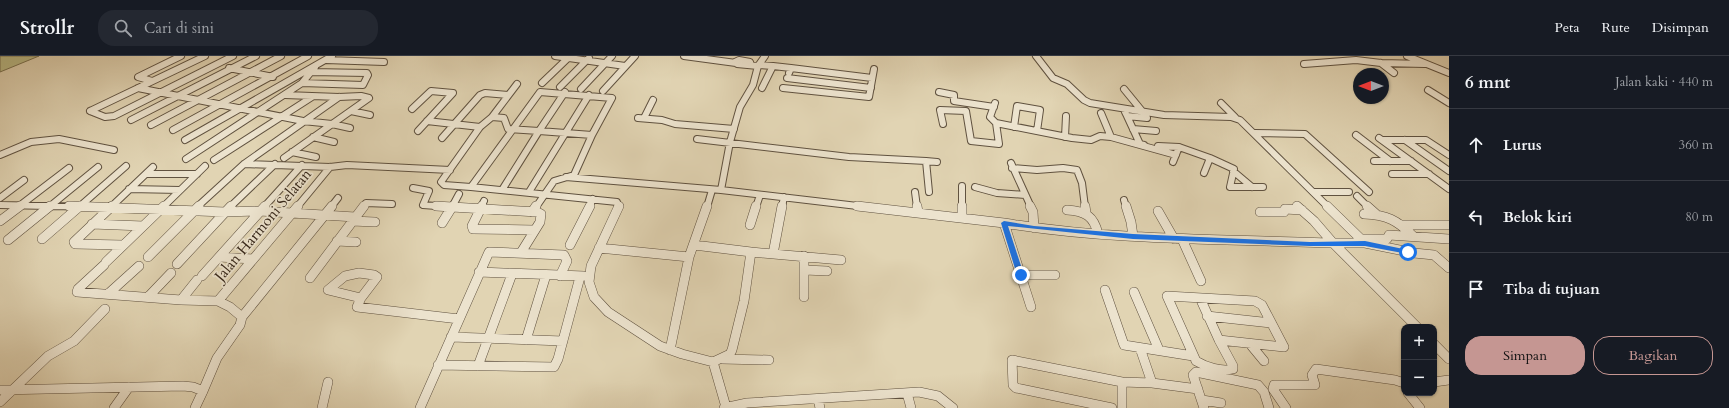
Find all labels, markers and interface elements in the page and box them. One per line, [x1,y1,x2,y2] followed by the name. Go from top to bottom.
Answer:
[98,10,378,46] search box
[20,15,74,41] text: Strollr
[112,17,134,39] icon: search
[144,18,214,38] text: Cari di sini
[1554,18,1580,37] text: Peta
[1602,18,1630,37] text: Rute
[1652,18,1709,37] text: Disimpan
[1353,68,1389,104] north arrow
[1465,71,1510,94] text: 6 mnt
[1615,73,1713,91] text: Jalan kaki · 440 m
[1465,134,1487,156] icon: ahead
[1503,135,1542,155] text: Lurus
[1679,136,1713,154] text: 360 m
[209,164,316,287] street label: Jalan Harmoni Selatan
[1465,206,1487,228] icon: left
[1503,207,1572,227] text: Belok kiri
[1685,208,1713,226] text: 80 m
[1399,243,1417,261] route start
[1012,266,1030,284] route end
[1465,278,1487,300] icon: arrive
[1503,279,1600,299] text: Tiba di tujuan
[1401,324,1437,396] map controls
[1401,324,1437,360] button: +
[1465,336,1585,375] button: Simpan
[1593,336,1713,375] button: Bagikan
[1401,360,1437,396] button: −

